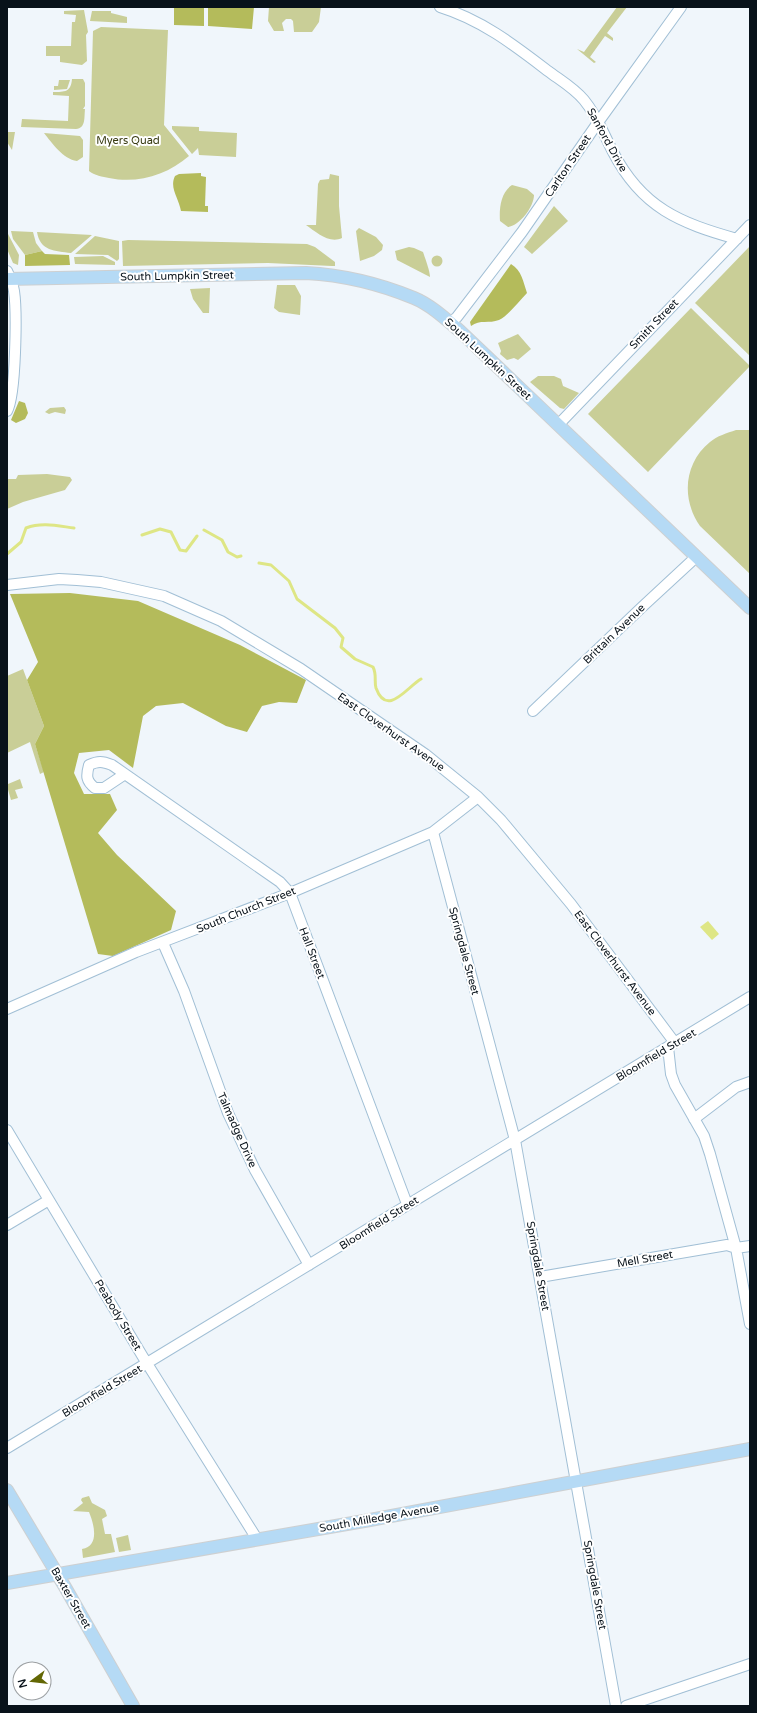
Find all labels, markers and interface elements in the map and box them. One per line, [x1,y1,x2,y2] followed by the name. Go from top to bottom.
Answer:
[584,106,630,174] street label: Sanford Drive
[542,132,594,200] street label: Carlton Street
[96,134,160,147] park label: Myers Quad
[120,269,234,283] street label: South Lumpkin Street
[627,296,681,352] street label: Smith Street
[442,315,534,403] street label: South Lumpkin Street
[580,601,648,667] street label: Brittain Avenue
[335,690,447,774] street label: East Cloverhurst Avenue
[194,884,298,936] street label: South Church Street
[446,906,482,996] street label: Springdale Street
[571,908,659,1018] street label: East Cloverhurst Avenue
[296,925,328,981] street label: Hall Street
[614,1026,698,1084] street label: Bloomfield Street
[215,1090,259,1170] street label: Talmadge Drive
[337,1193,421,1253] street label: Bloomfield Street
[524,1220,552,1312] street label: Springdale Street
[616,1248,674,1270] street label: Mell Street
[92,1277,144,1353] street label: Peabody Street
[60,1362,144,1420] street label: Bloomfield Street
[318,1501,440,1535] street label: South Milledge Avenue
[581,1539,609,1631] street label: Springdale Street
[48,1565,94,1631] street label: Baxter Street
[12,1661,52,1701] north arrow
[15,1678,30,1689] text: N

